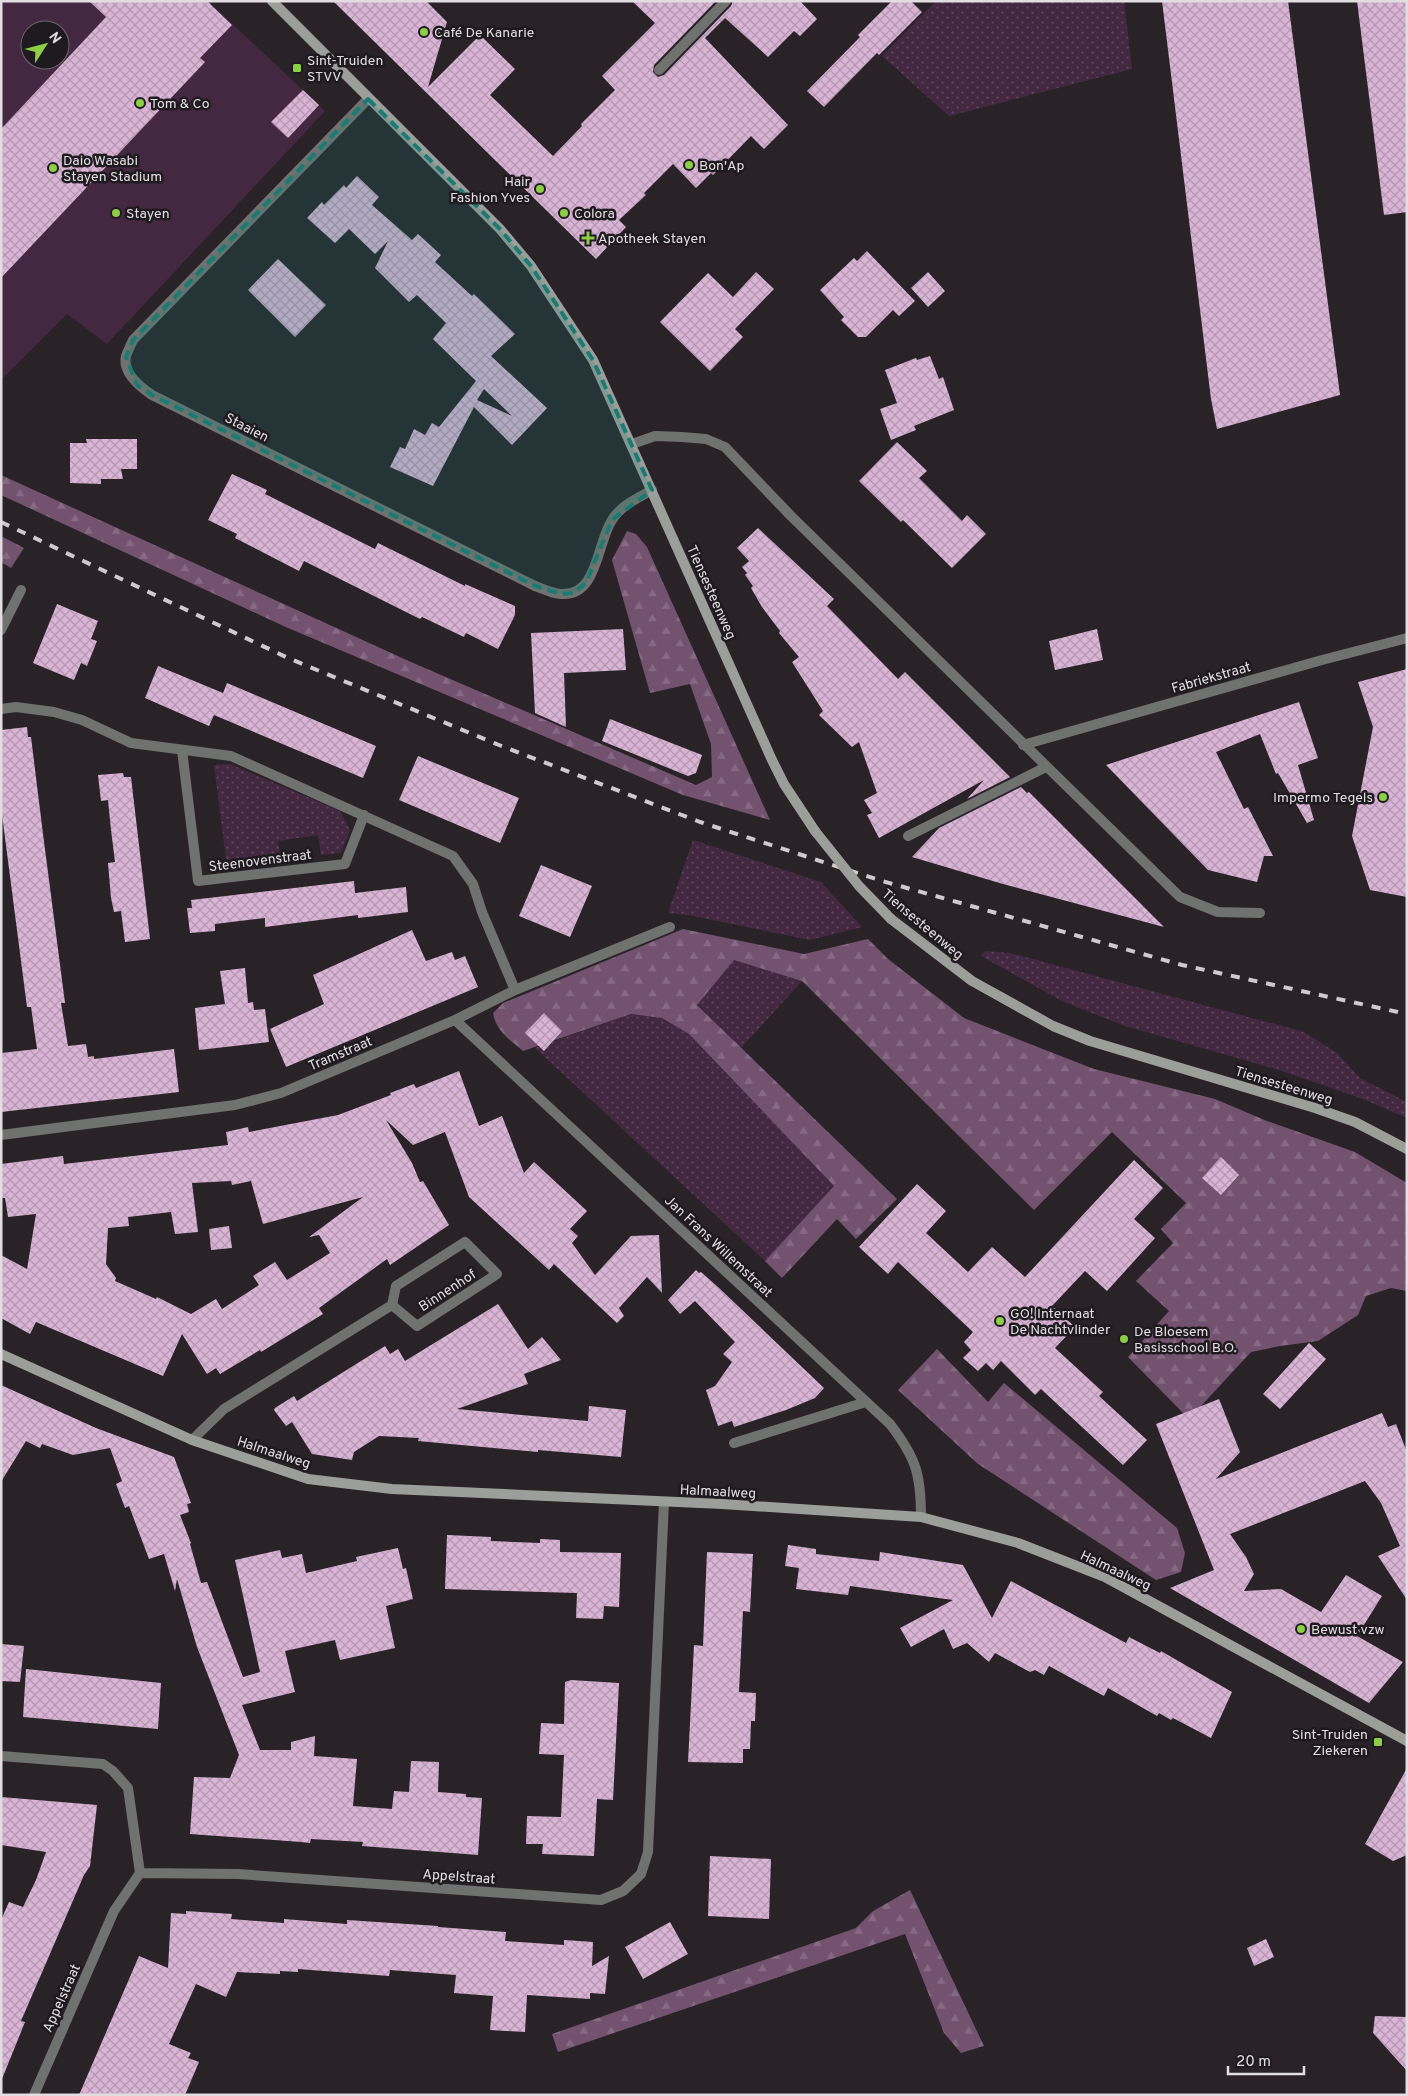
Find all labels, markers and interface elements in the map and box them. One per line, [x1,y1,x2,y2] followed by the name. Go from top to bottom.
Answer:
[20,20,70,70] north arrow
[434,25,534,42] place label: Café De Kanarie
[418,26,430,38] marker: Café De Kanarie
[44,29,64,47] text: N
[307,53,383,86] place label: Sint-Truiden STVV
[291,62,303,74] marker: Sint-Truiden STVV
[150,96,210,113] place label: Tom & Co
[134,97,146,109] marker: Tom & Co
[63,153,162,186] place label: Daio Wasabi Stayen Stadium
[699,158,744,175] place label: Bon'Ap
[683,159,695,171] marker: Bon'Ap
[47,162,59,174] marker: Daio Wasabi Stayen Stadium
[450,174,531,207] place label: Hair Fashion Yves
[534,183,546,195] marker: Hair Fashion Yves
[126,206,170,223] place label: Stayen
[574,206,615,223] place label: Colora
[110,207,122,219] marker: Stayen
[558,207,570,219] marker: Colora
[598,231,706,248] place label: Apotheek Stayen
[582,232,594,244] marker: Apotheek Stayen
[221,410,271,447] street label: Staaien
[682,543,739,642] street label: Tiensesteenweg
[1170,659,1253,698] street label: Fabriekstraat
[1273,790,1373,807] place label: Impermo Tegels
[1377,791,1389,803] marker: Impermo Tegels
[208,847,313,876] street label: Steenovenstraat
[878,886,966,964] street label: Tiensesteenweg
[306,1033,375,1075] street label: Tramstraat
[1233,1063,1335,1109] street label: Tiensesteenweg
[660,1193,776,1302] street label: Jan Frans Willemstraat
[416,1266,480,1316] street label: Binnenhof
[1010,1306,1111,1339] place label: GO! Internaat De Nachtvlinder
[994,1315,1006,1327] marker: GO! Internaat De Nachtvlinder
[1134,1324,1237,1357] place label: De Bloesem Basisschool B.O.
[1118,1333,1130,1345] marker: De Bloesem Basisschool B.O.
[235,1434,312,1473] street label: Halmaalweg
[679,1482,756,1503] street label: Halmaalweg
[1077,1548,1154,1595] street label: Halmaalweg
[1311,1622,1385,1639] place label: Bewust vzw
[1295,1623,1307,1635] marker: Bewust vzw
[1292,1727,1368,1760] place label: Sint-Truiden Ziekeren
[1372,1736,1384,1748] marker: Sint-Truiden Ziekeren
[422,1866,496,1889] street label: Appelstraat
[40,1962,85,2035] street label: Appelstraat
[1228,2044,1304,2076] scale bar
[1236,2053,1271,2072] text: 20 m

